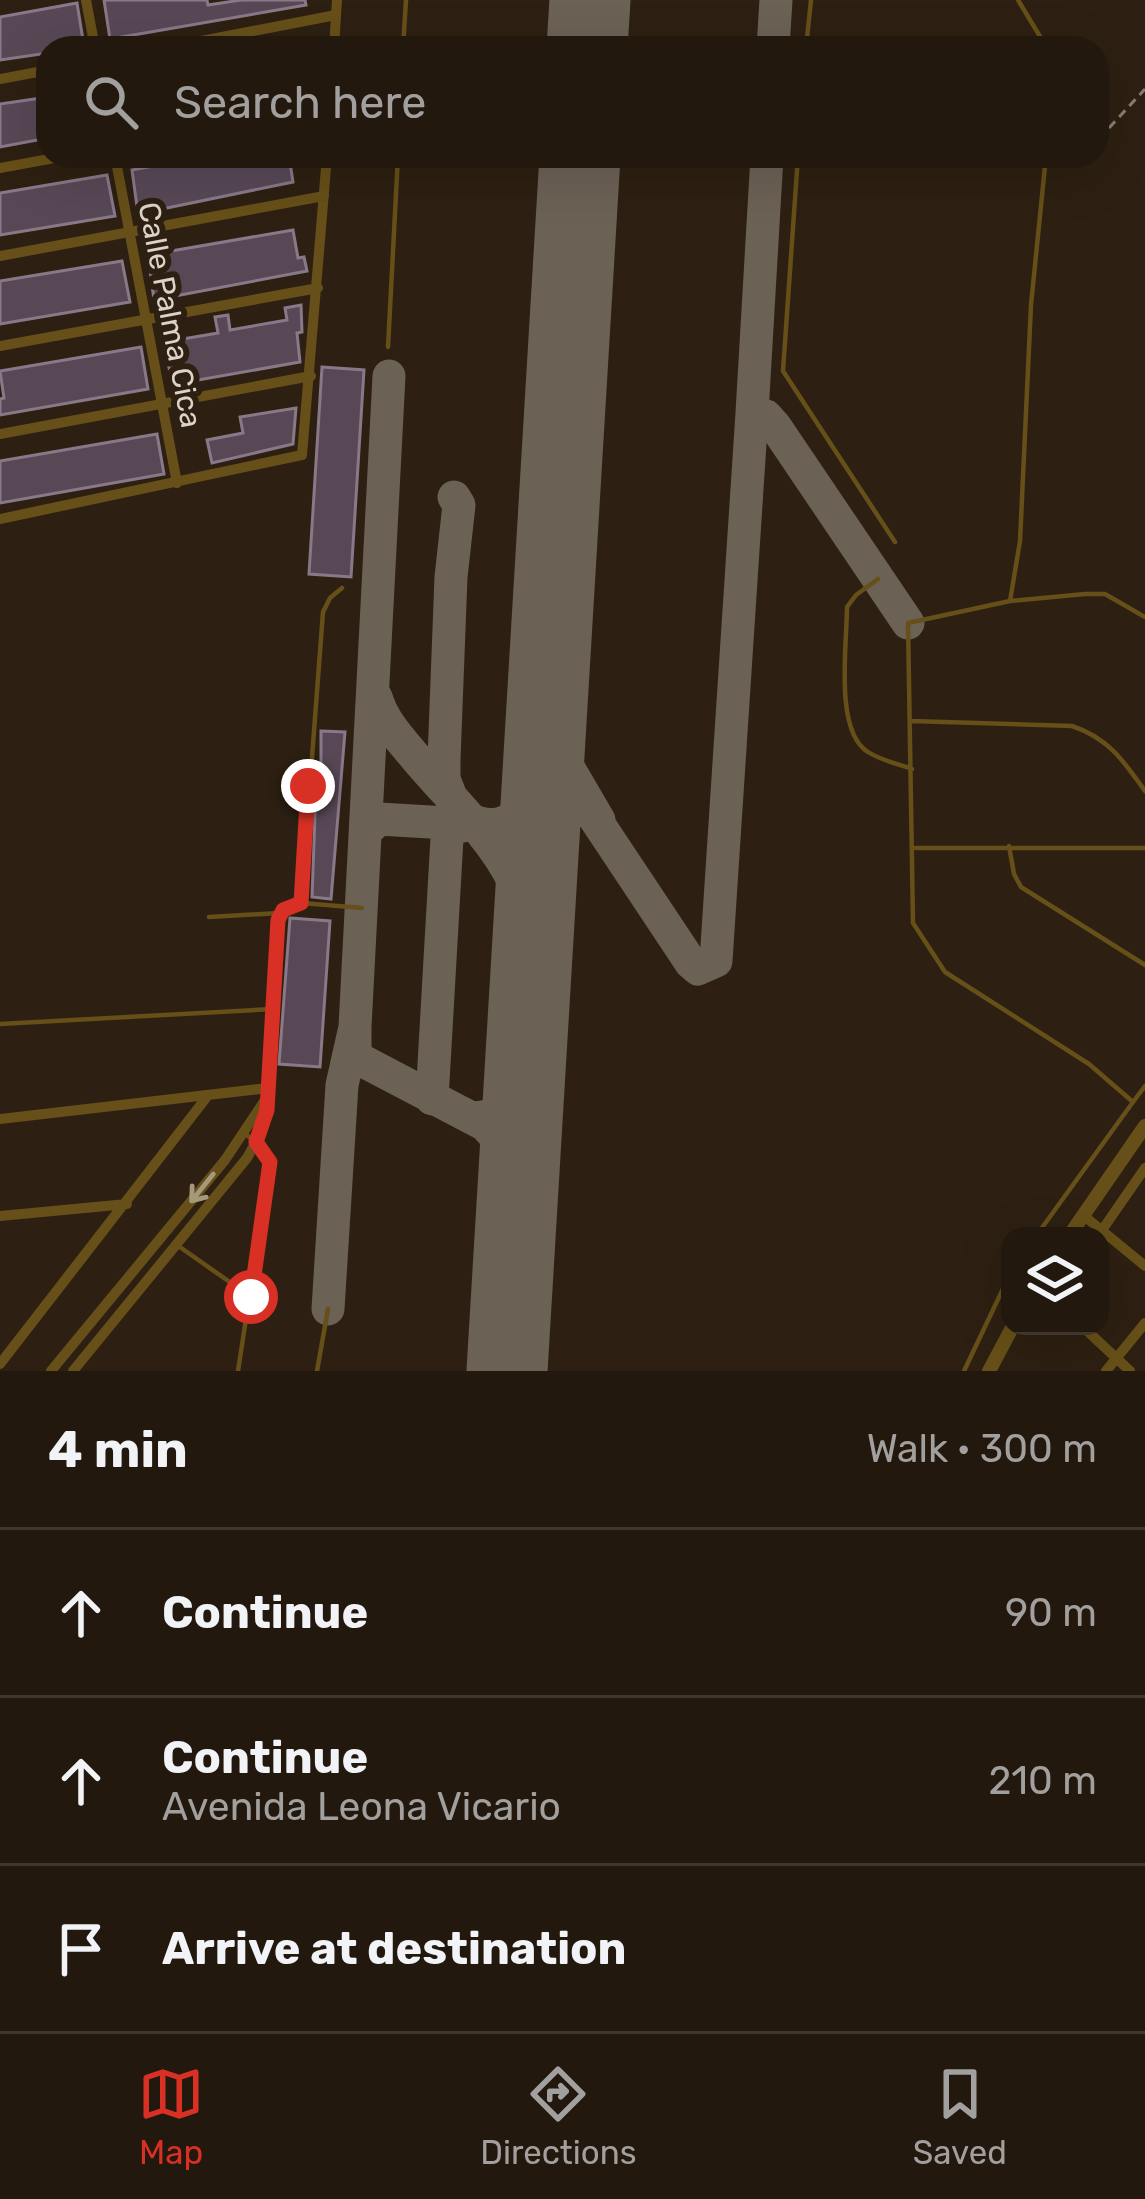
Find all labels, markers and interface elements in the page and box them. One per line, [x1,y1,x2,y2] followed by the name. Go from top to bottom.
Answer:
[36,36,1109,168] search box
[78,69,144,135] icon: search
[174,76,426,129] text: Search here
[130,199,210,431] street label: Calle Palma Cica
[281,759,335,813] route end
[190,1171,216,1203] one-way arrow
[1001,1227,1109,1335] map controls
[1001,1227,1109,1335] button: layers
[224,1270,278,1324] route start
[48,1419,188,1480] text: 4 min
[867,1426,1097,1472] text: Walk · 300 m
[48,1580,114,1646] icon: ahead
[162,1586,368,1639] text: Continue
[1005,1590,1097,1636] text: 90 m
[162,1731,368,1784] text: Continue
[48,1748,114,1814] icon: ahead
[988,1758,1097,1804] text: 210 m
[162,1784,561,1830] text: Avenida Leona Vicario
[48,1916,114,1982] icon: arrive
[162,1922,627,1975] text: Arrive at destination
[138,2061,204,2172] tab: Map
[480,2061,637,2172] tab: Directions
[913,2061,1007,2172] tab: Saved

